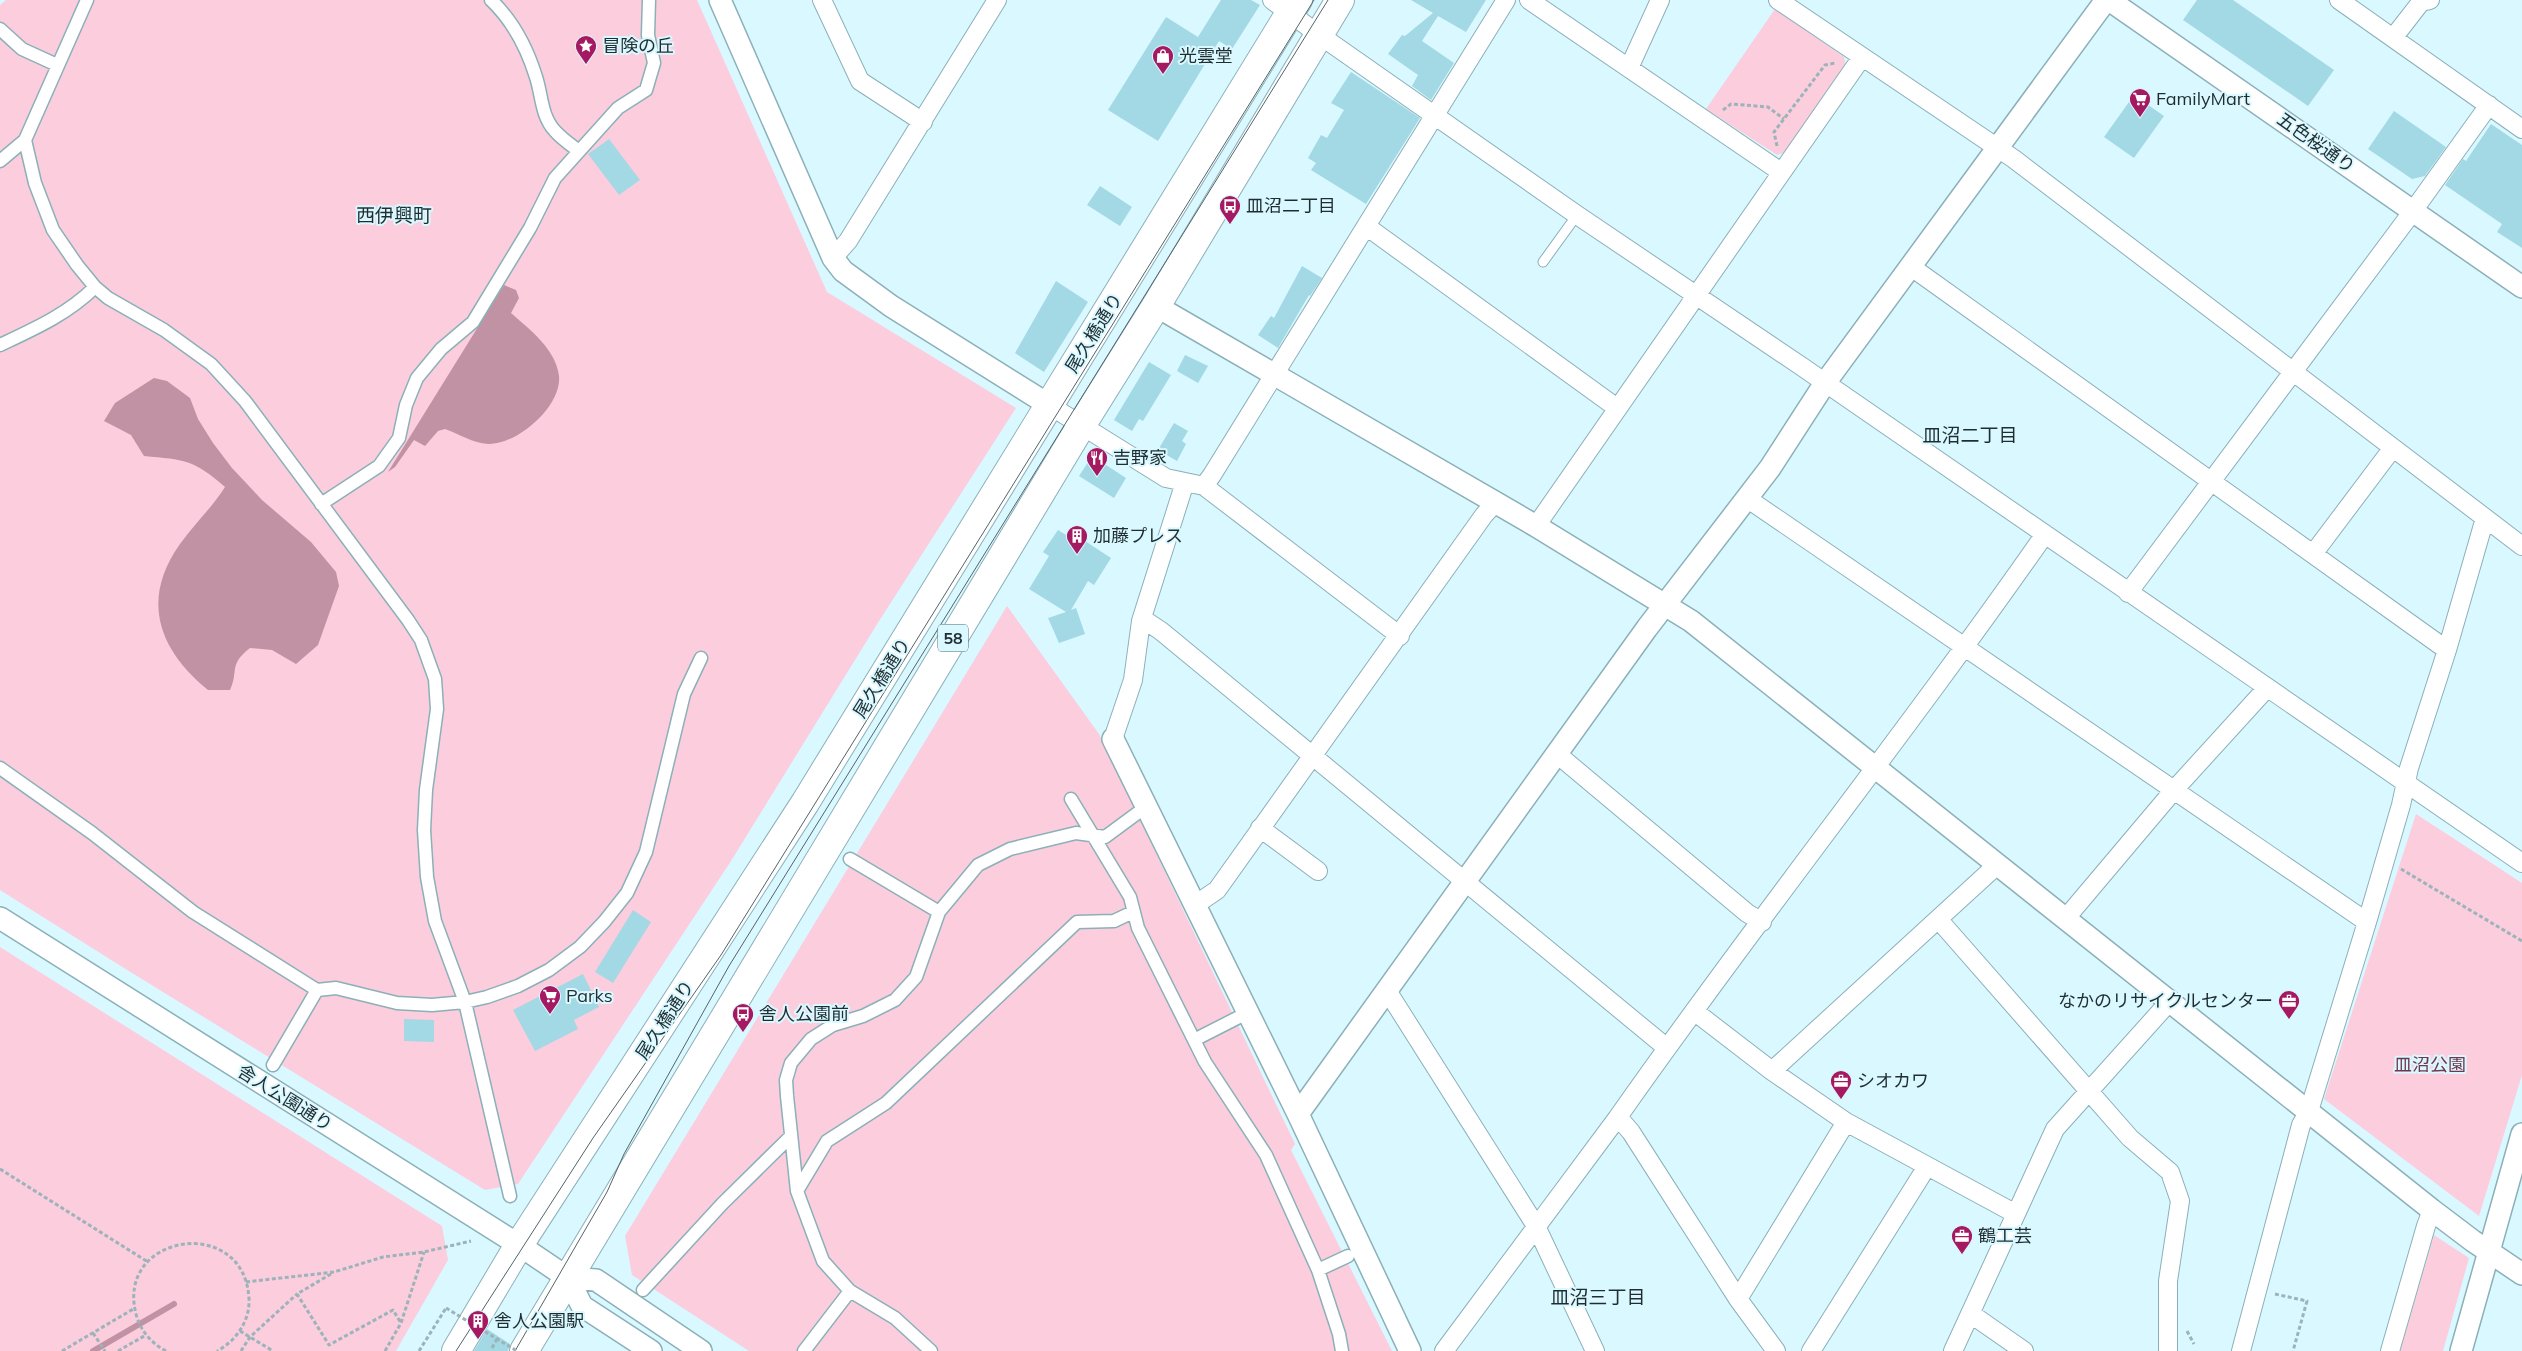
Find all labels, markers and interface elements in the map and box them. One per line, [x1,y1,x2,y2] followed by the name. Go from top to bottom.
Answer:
[574,34,598,65] place icon: 冒険の丘
[602,34,674,57] place label: 冒険の丘
[1151,44,1175,75] shop icon: 光雲堂
[1179,44,1233,67] place label: 光雲堂
[2128,87,2152,118] supermarket icon: FamilyMart
[2156,87,2250,110] place label: FamilyMart
[2273,107,2360,178] street label: 五色桜通り
[1218,194,1242,225] bus stop icon: 皿沼二丁目
[1246,194,1336,217] place label: 皿沼二丁目
[356,203,432,227] district label: 西伊興町
[1060,288,1127,377] street label: 尾久橋通り
[1922,423,2018,447] district label: 皿沼二丁目
[1085,446,1109,477] restaurant icon: 吉野家
[1113,446,1167,469] place label: 吉野家
[1065,524,1089,555] building icon: 加藤プレス
[1093,524,1183,547] place label: 加藤プレス
[938,624,968,651] road number: 58
[848,633,915,722] street label: 尾久橋通り
[630,976,699,1064] street label: 尾久橋通り
[538,984,562,1015] supermarket icon: Parks
[566,984,613,1007] place label: Parks
[2058,989,2273,1012] place label: なかのリサイクルセンター
[2277,989,2301,1020] office icon: なかのリサイクルセンター
[731,1002,755,1033] bus stop icon: 舎人公園前
[759,1002,849,1025] place label: 舎人公園前
[2394,1053,2466,1076] park label: 皿沼公園
[233,1059,337,1136] street label: 舎人公園通り
[1829,1069,1853,1100] office icon: シオカワ
[1857,1069,1929,1092] place label: シオカワ
[1950,1224,1974,1255] office icon: 鶴工芸
[1978,1224,2032,1247] place label: 鶴工芸
[1550,1285,1646,1309] district label: 皿沼三丁目
[466,1309,490,1340] building icon: 舎人公園駅
[494,1309,584,1332] place label: 舎人公園駅

